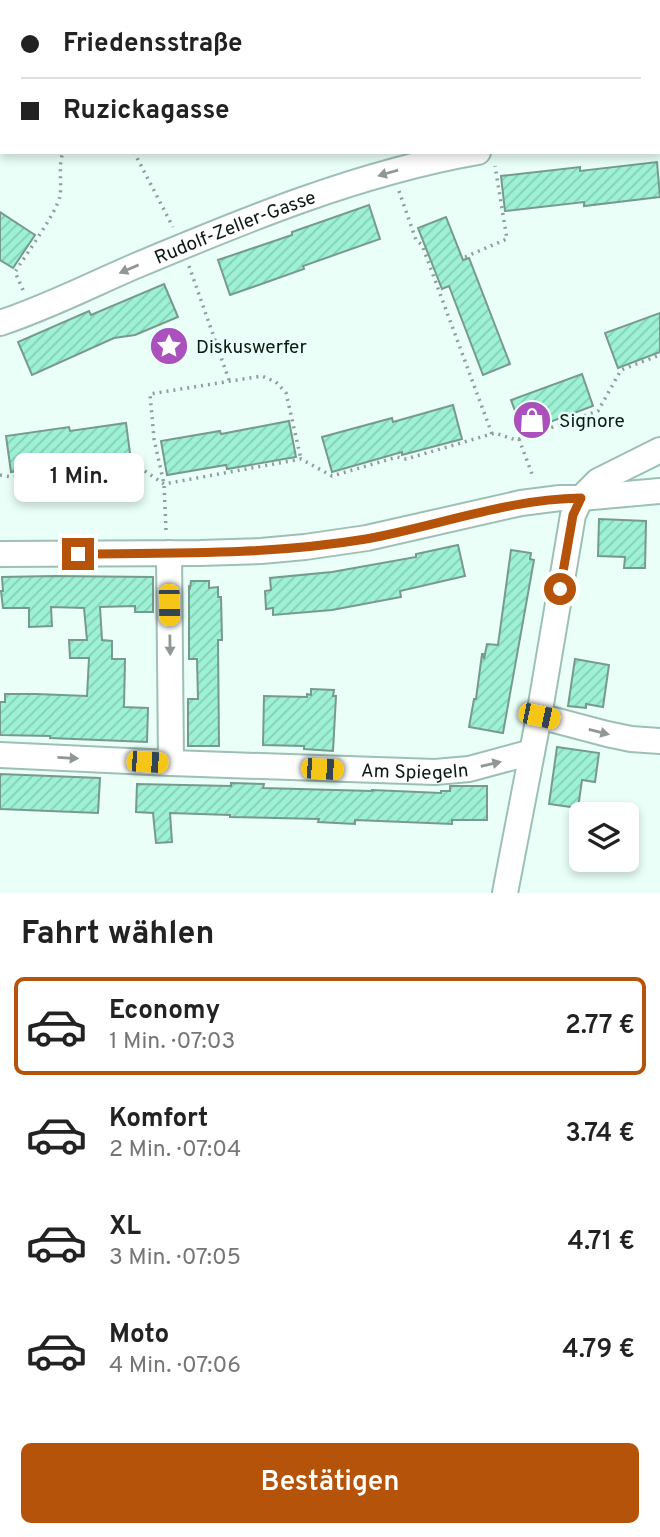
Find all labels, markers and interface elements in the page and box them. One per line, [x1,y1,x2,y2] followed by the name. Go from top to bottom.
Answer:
[63,28,243,61] text: Friedensstraße
[63,95,230,128] text: Ruzickagasse
[377,168,399,179] one-way arrow
[151,186,319,271] street label: Rudolf-Zeller-Gasse
[118,263,139,274] one-way arrow
[148,325,190,367] place icon: Diskuswerfer
[196,336,308,360] place label: Diskuswerfer
[511,399,553,441] shop icon: Signore
[559,410,625,434] place label: Signore
[13,452,143,502] callout: 1 Min.
[50,463,108,492] text: 1 Min.
[62,538,94,570] route end
[544,573,576,605] route start
[159,584,180,626] car
[164,635,176,657] one-way arrow
[517,701,562,731] car
[588,727,610,738] one-way arrow
[126,750,169,774] car
[57,753,79,764] one-way arrow
[301,757,344,781] car
[480,758,502,769] one-way arrow
[360,759,470,786] street label: Am Spiegeln
[569,802,639,872] map controls
[569,802,639,872] button: layers
[21,915,214,955] text: Fahrt wählen
[25,995,88,1058] icon: car
[109,995,220,1028] text: Economy
[565,1010,635,1043] text: 2.77 €
[109,1028,235,1057] text: 1 Min. · 07:03
[25,1103,88,1166] icon: car
[109,1103,208,1136] text: Komfort
[565,1118,635,1151] text: 3.74 €
[109,1136,241,1165] text: 2 Min. · 07:04
[25,1211,88,1274] icon: car
[109,1211,141,1244] text: XL
[568,1226,635,1259] text: 4.71 €
[109,1244,241,1273] text: 3 Min. · 07:05
[25,1319,88,1382] icon: car
[109,1319,169,1352] text: Moto
[562,1334,635,1367] text: 4.79 €
[109,1352,241,1381] text: 4 Min. · 07:06
[21,1443,639,1523] button: Bestätigen

